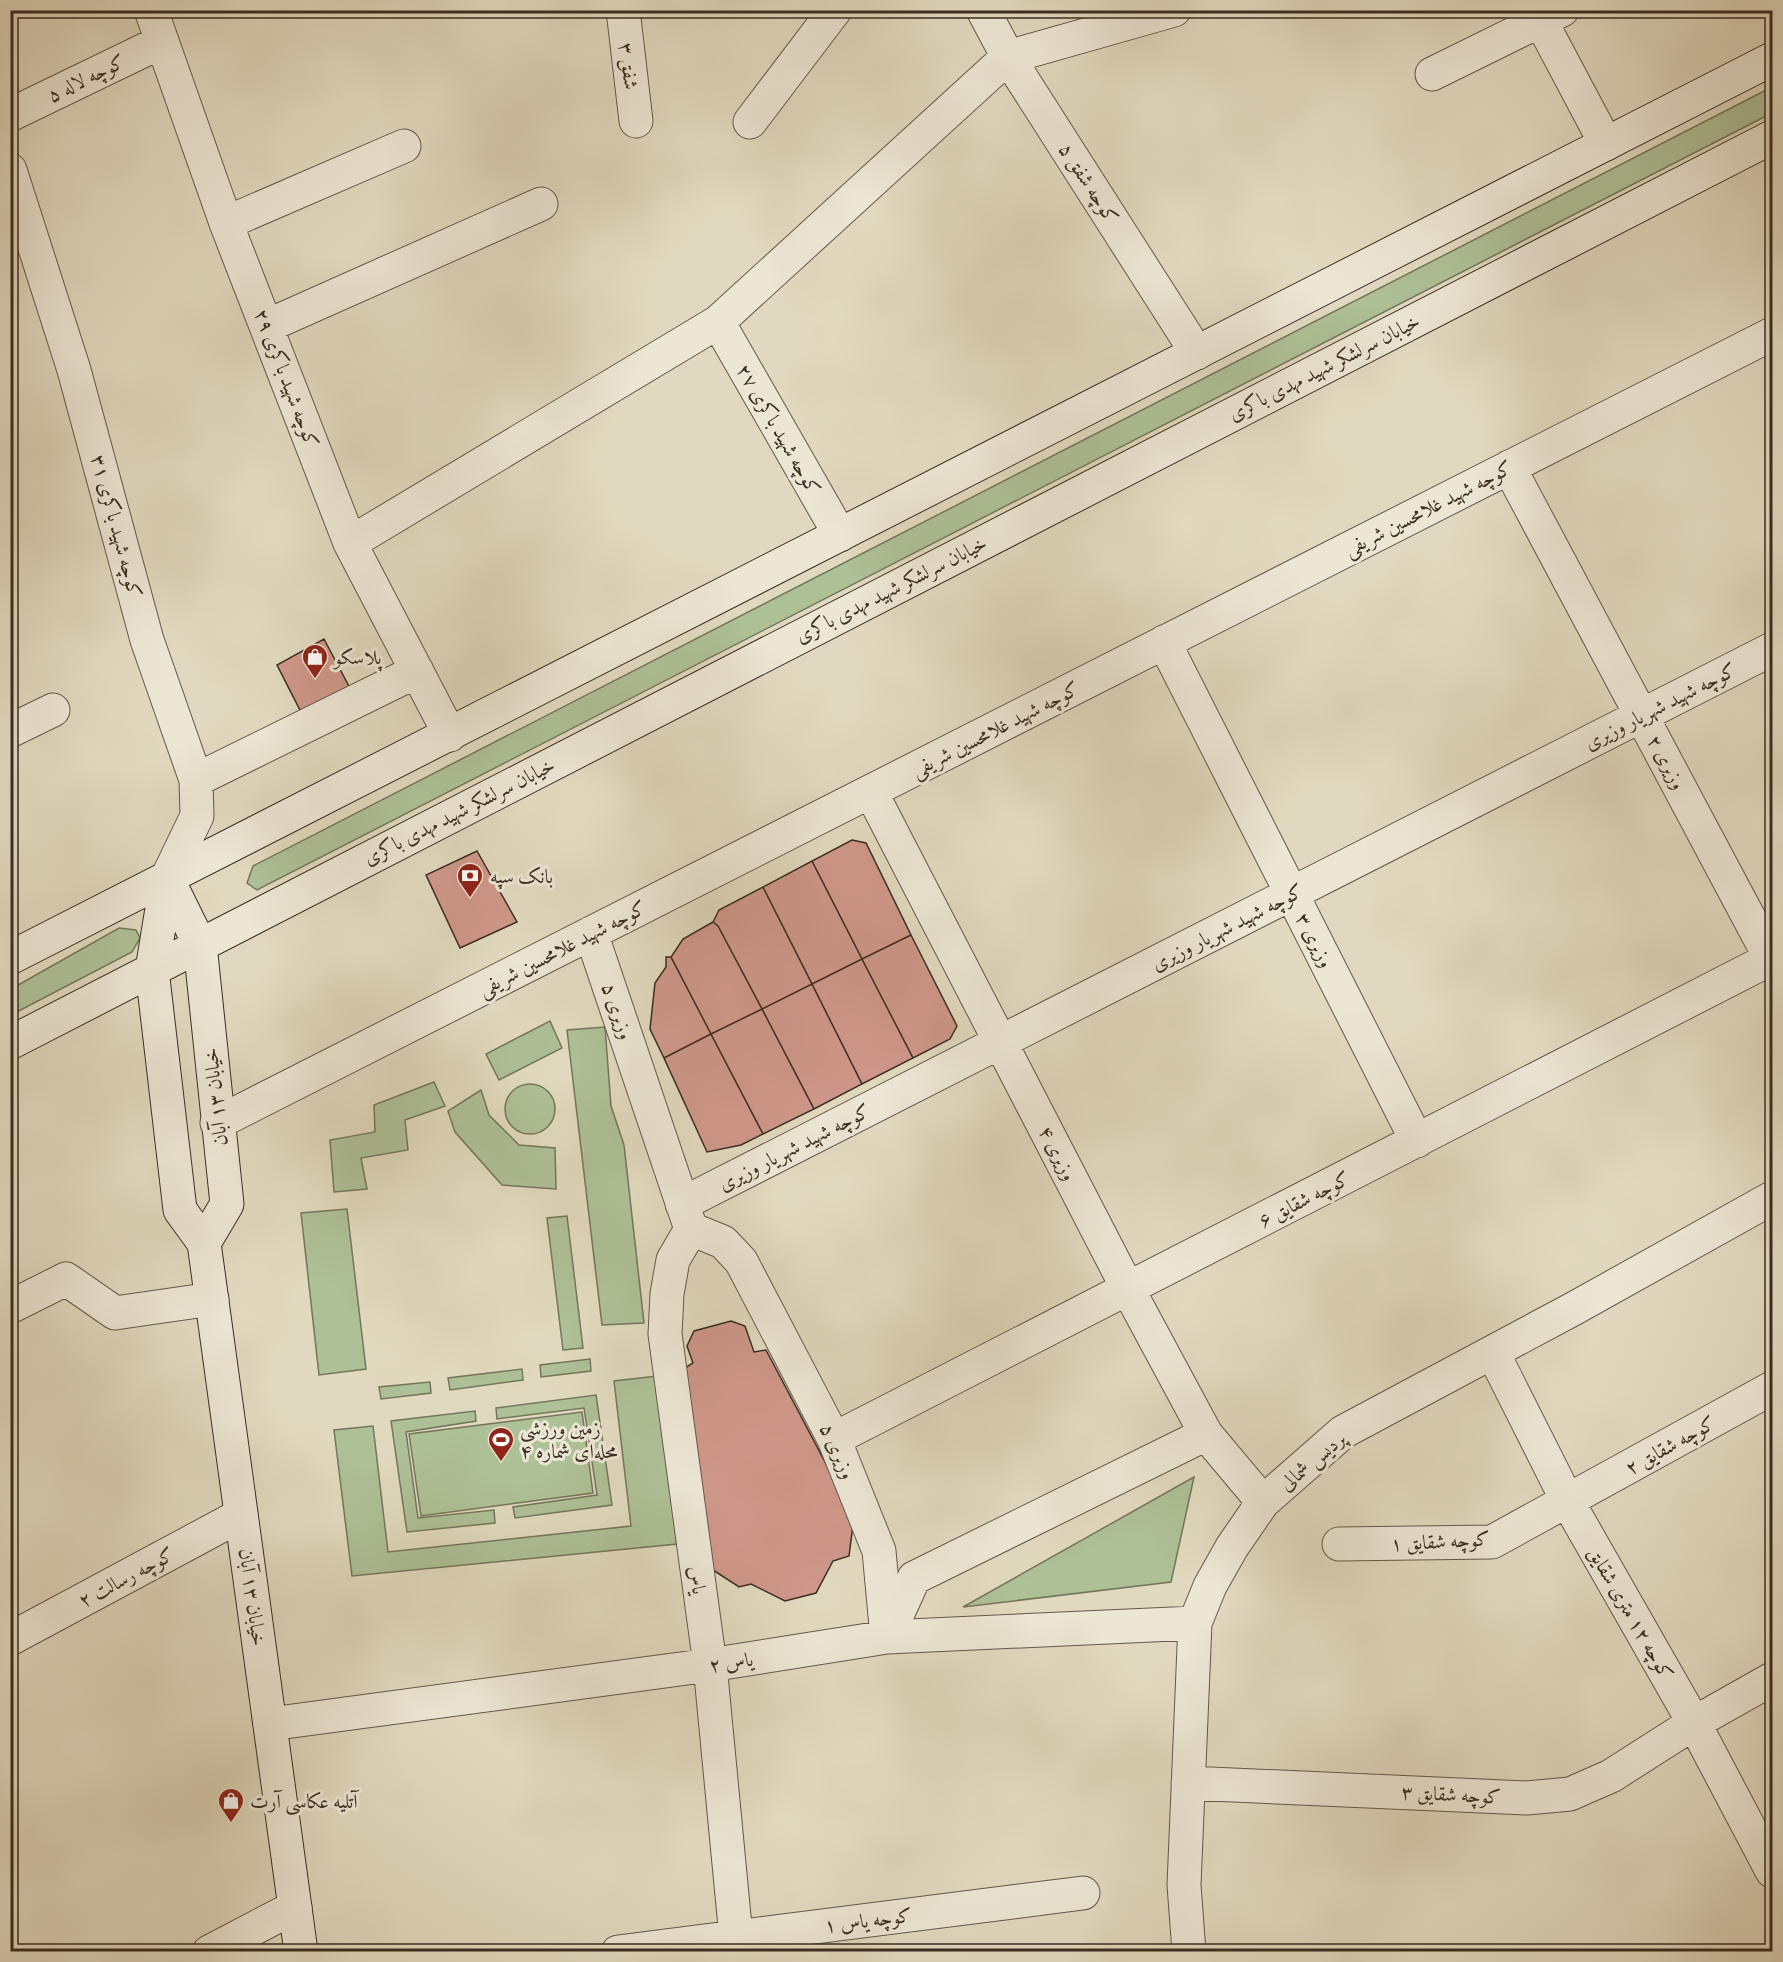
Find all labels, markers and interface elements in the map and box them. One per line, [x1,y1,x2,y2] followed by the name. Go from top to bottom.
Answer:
[613,41,643,91] street label: شفق ۳
[44,50,130,109] street label: کوچه لاله ۵
[1052,139,1123,229] street label: کوچه شفق ۵
[248,305,324,452] street label: کوچه شهید باکری ۲۹
[1225,309,1425,428] street label: خیابان سرلشکر شهید مهدی باکری
[730,360,825,500] street label: کوچه شهید باکری ۲۷
[84,452,147,601] street label: کوچه شهید باکری ۳۱
[1340,456,1517,563] street label: کوچه شهید غلامحسین شریفی
[792,531,992,650] street label: خیابان سرلشکر شهید مهدی باکری
[300,642,330,680] shop icon: پلاسکو
[332,646,383,672] place label: پلاسکو
[1581,658,1741,756] street label: کوچه شهید شهریار وزیری
[907,677,1084,784] street label: کوچه شهید غلامحسین شریفی
[1643,731,1690,793] street label: وزیری ۲
[360,753,560,872] street label: خیابان سرلشکر شهید مهدی باکری
[455,861,485,899] bank icon: بانک سپه
[490,865,553,890] place label: بانک سپه
[1148,879,1308,977] street label: کوچه شهید شهریار وزیری
[474,896,651,1003] street label: کوچه شهید غلامحسین شریفی
[1291,909,1338,971] street label: وزیری ۳
[597,980,638,1043] street label: وزیری ۵
[198,1047,232,1147] street label: خیابان ۱۳ آبان
[715,1099,875,1197] street label: کوچه شهید شهریار وزیری
[1034,1122,1081,1184] street label: وزیری ۴
[1255,1167,1355,1234] street label: کوچه شقایق ۶
[1621,1411,1720,1481] street label: کوچه شقایق ۲
[520,1417,618,1463] place label: زمین ورزشی محله‌ای شماره ۴
[815,1420,860,1483] street label: وزیری ۵
[486,1425,516,1463] sports icon: زمین ورزشی محله‌ای شماره ۴
[1275,1426,1353,1497] street label: پردیس شمالی
[1390,1527,1490,1558] street label: کوچه شقایق ۱
[74,1543,179,1614] street label: کوچه رسالت ۲
[1581,1543,1678,1685] street label: کوچه ۱۲ متری شقایق
[234,1547,272,1647] street label: خیابان ۱۳ آبان
[683,1564,711,1597] street label: یاس
[707,1647,756,1678] street label: یاس ۲
[1401,1780,1501,1811] street label: کوچه شقایق ۳
[216,1786,246,1824] shop icon: آتلیه عکاسی آرت
[250,1789,360,1816] place label: آتلیه عکاسی آرت
[823,1904,914,1939] street label: کوچه یاس ۱

